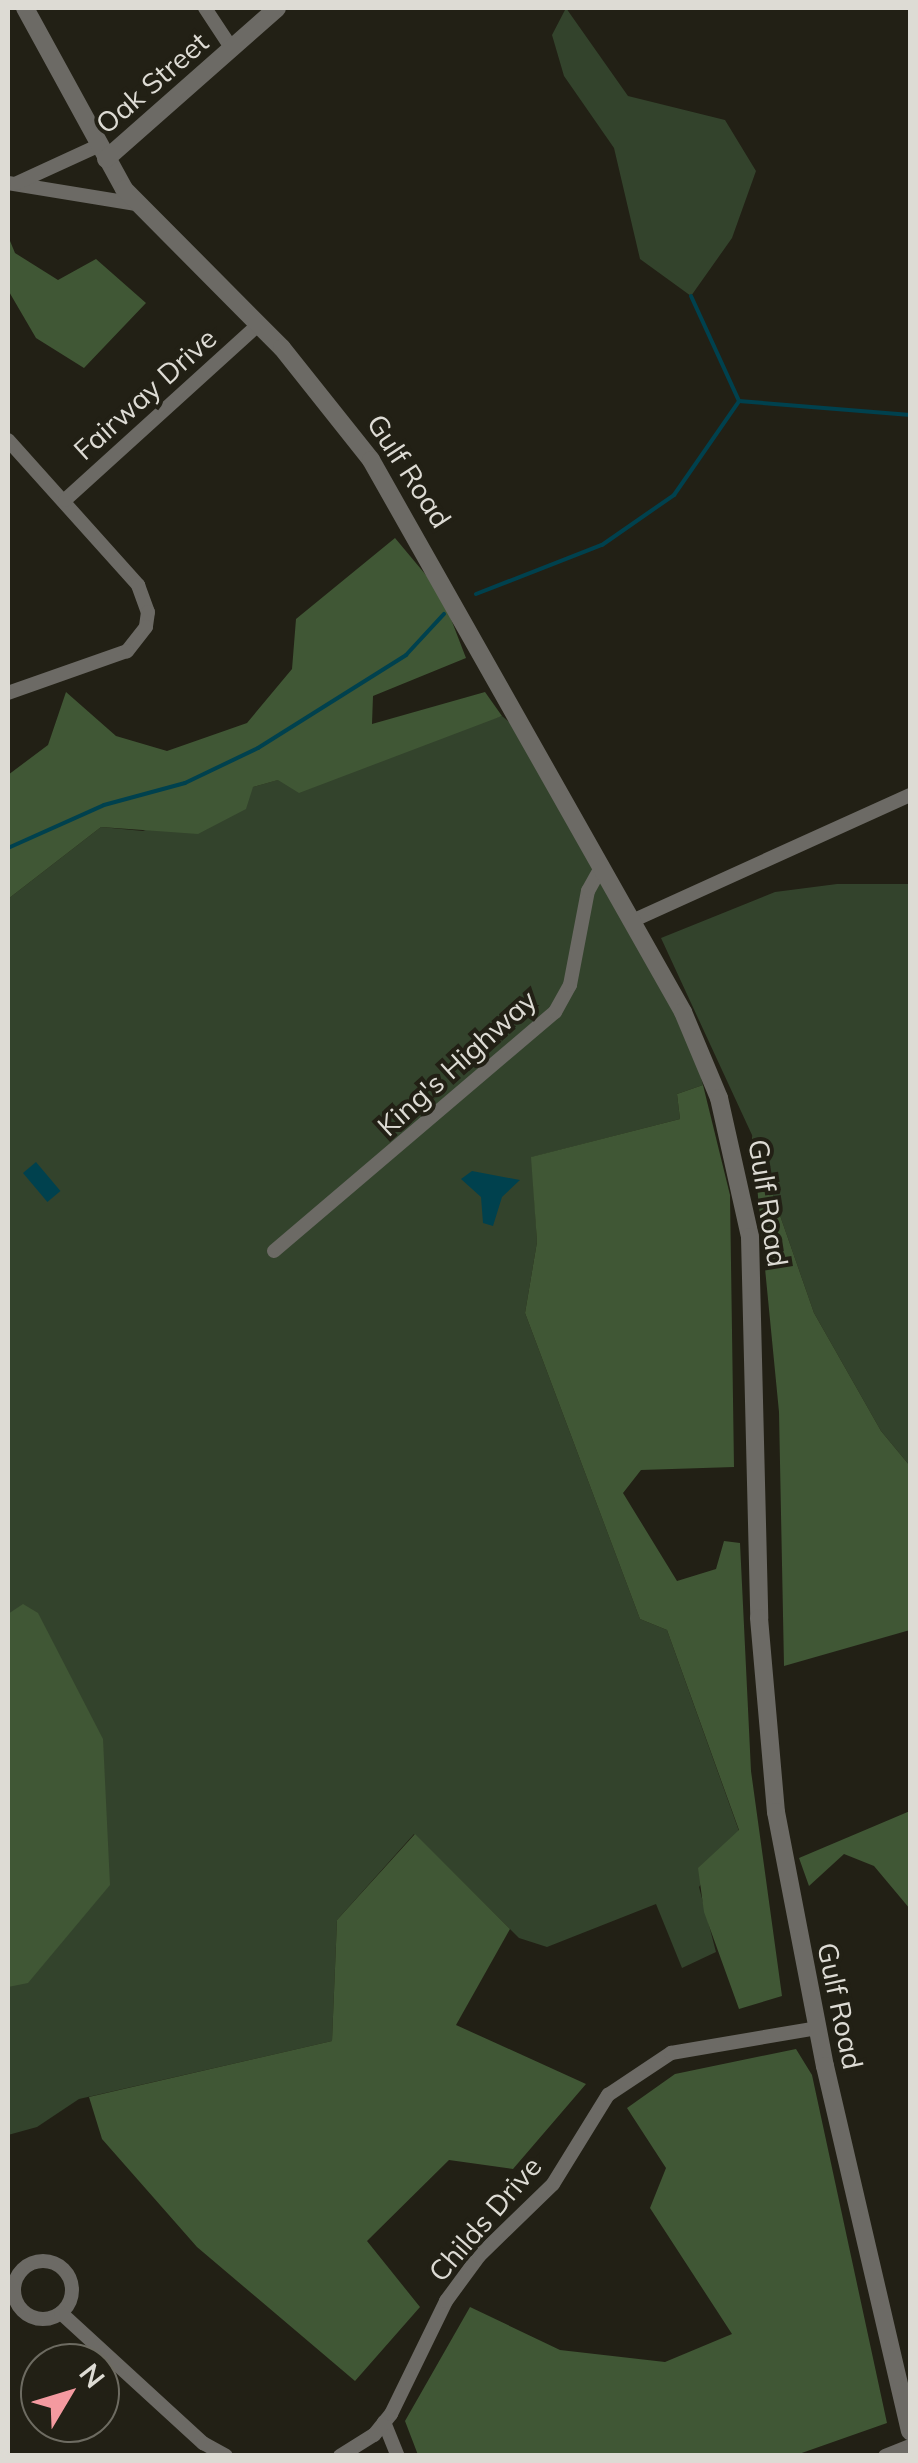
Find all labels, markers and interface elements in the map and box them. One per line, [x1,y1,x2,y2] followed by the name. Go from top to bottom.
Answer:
[89,25,215,141] street label: Oak Street
[67,321,223,467] street label: Fairway Drive
[360,408,458,534] street label: Gulf Road
[371,983,543,1143] street label: King's Highway
[741,1137,795,1269] street label: Gulf Road
[810,1940,870,2072] street label: Gulf Road
[422,2150,548,2288] street label: Childs Drive
[20,2343,120,2443] north arrow
[72,2356,113,2395] text: N

